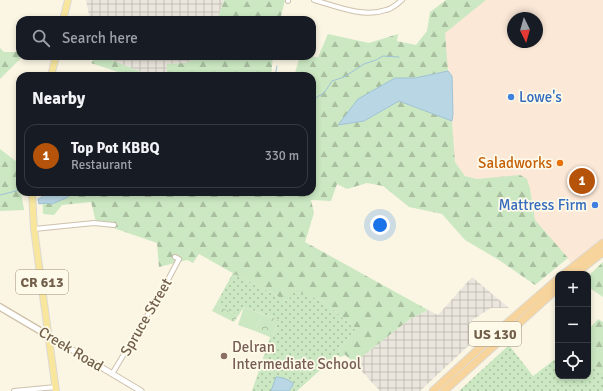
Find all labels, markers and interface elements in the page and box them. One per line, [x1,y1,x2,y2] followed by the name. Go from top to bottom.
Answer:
[507,12,543,48] north arrow
[16,16,316,60] search box
[30,27,52,49] icon: search
[62,29,138,47] text: Search here
[32,88,85,109] text: Nearby
[519,88,562,106] place label: Lowe's
[506,92,516,102] marker: Lowe's
[71,139,159,157] text: Top Pot KBBQ
[42,148,50,164] text: 1
[265,148,299,164] text: 330 m
[478,154,552,172] place label: Saladworks
[71,157,132,173] text: Restaurant
[555,158,565,168] marker: Saladworks
[569,166,595,196] pin: 1
[498,196,587,214] place label: Mattress Firm
[590,200,600,210] marker: Mattress Firm
[370,215,390,235] your location
[16,270,68,294] road number: CR 613
[555,271,591,379] map controls
[555,271,591,307] button: +
[116,275,176,359] street label: Spruce Street
[555,307,591,343] button: −
[469,322,521,346] road number: US 130
[35,323,107,375] street label: Creek Road
[232,338,361,373] place label: Delran Intermediate School
[555,343,591,379] button: locate
[219,351,229,361] marker: Delran Intermediate School

